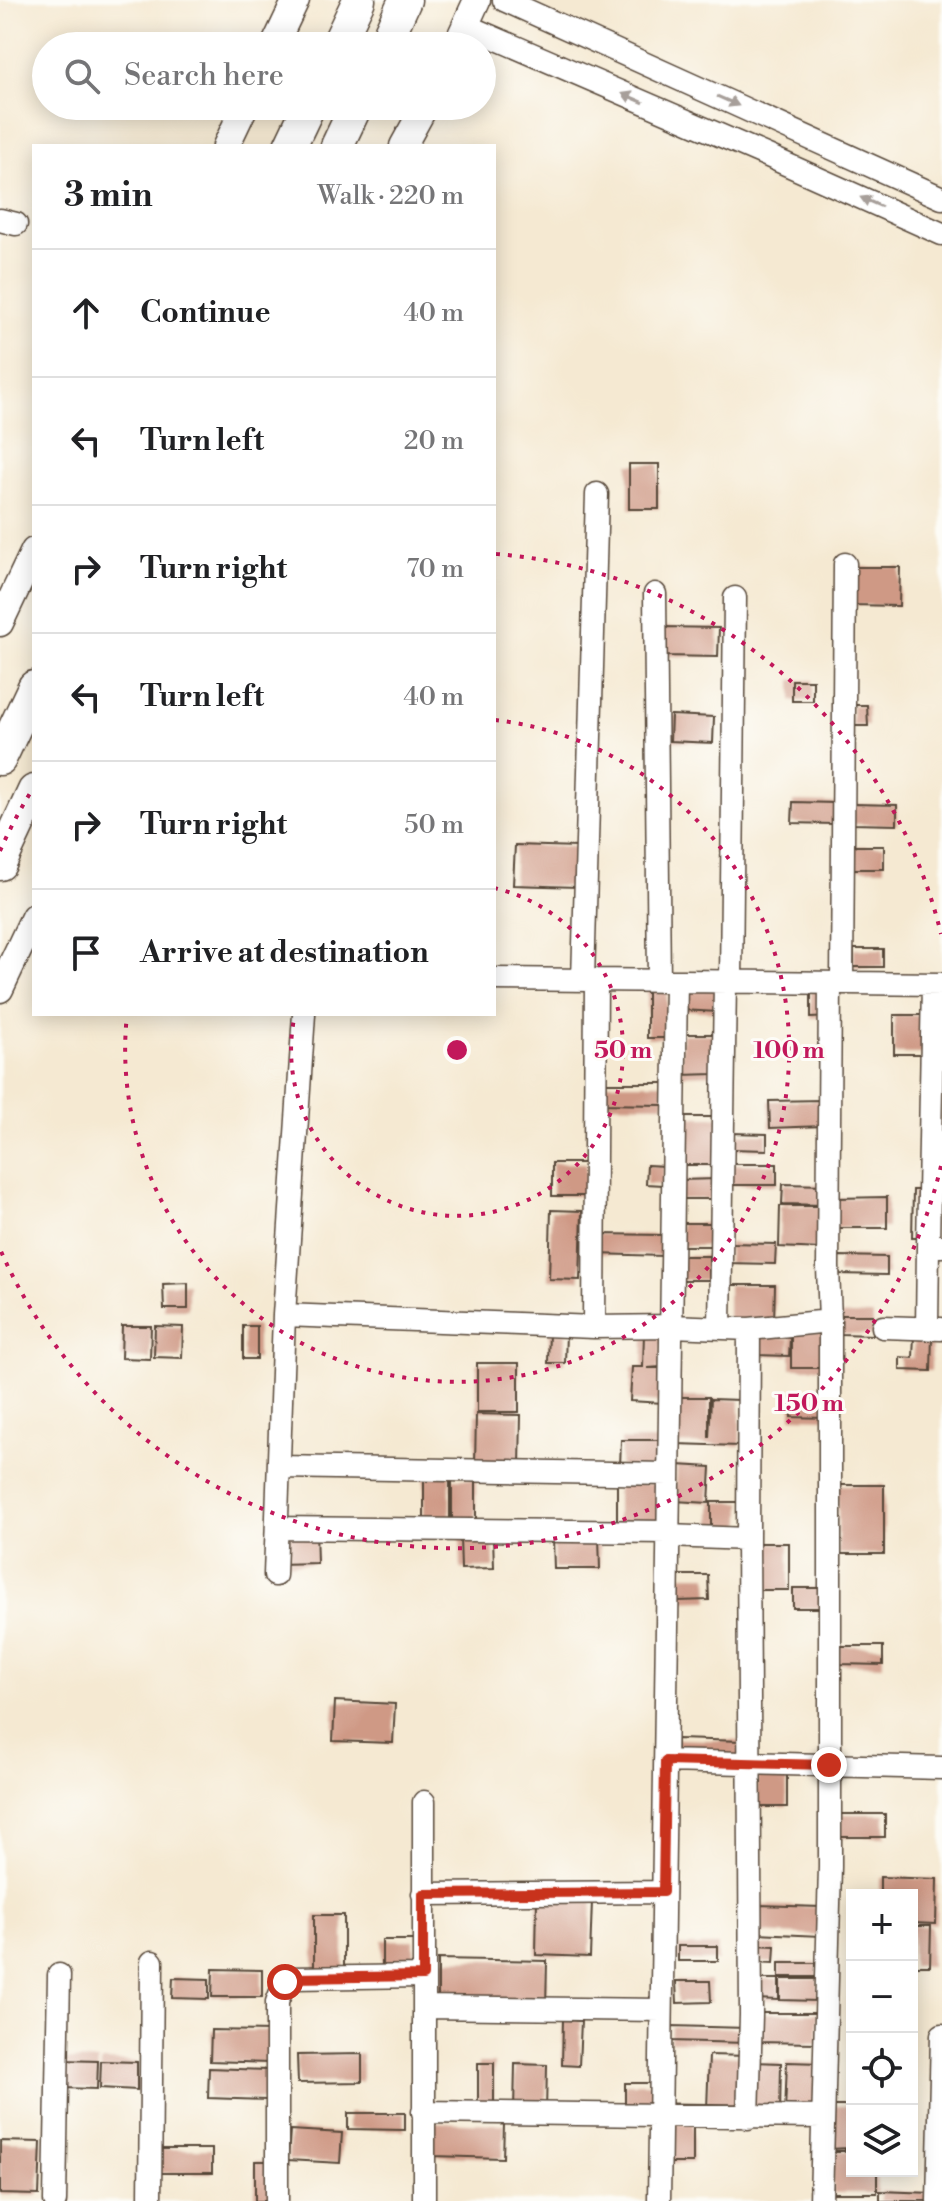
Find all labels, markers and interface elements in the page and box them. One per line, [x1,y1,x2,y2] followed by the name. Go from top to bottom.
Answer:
[32,32,496,120] search box
[60,54,104,98] icon: search
[124,57,284,95] text: Search here
[621,91,645,104] one-way arrow
[716,94,740,108] one-way arrow
[64,175,153,217] text: 3 min
[318,180,464,212] text: Walk · 220 m
[859,196,883,209] one-way arrow
[64,291,108,335] icon: ahead
[140,294,271,332] text: Continue
[403,297,464,329] text: 40 m
[64,419,108,463] icon: left
[140,422,264,460] text: Turn left
[404,425,464,457] text: 20 m
[64,547,108,591] icon: right
[140,550,287,588] text: Turn right
[406,553,464,585] text: 70 m
[64,675,108,719] icon: left
[140,678,264,716] text: Turn left
[403,681,464,713] text: 40 m
[64,803,108,847] icon: right
[140,806,287,844] text: Turn right
[404,809,464,841] text: 50 m
[64,931,108,975] icon: arrive
[140,934,429,972] text: Arrive at destination
[443,1036,471,1064] centre of rings
[594,1036,652,1066] text: 50 m
[753,1036,825,1066] text: 100 m
[774,1389,844,1419] text: 150 m
[811,1747,847,1783] route end
[846,1889,918,2177] map controls
[846,1889,918,1961] button: +
[846,1961,918,2033] button: −
[267,1964,303,2000] route start
[846,2033,918,2105] button: locate
[846,2105,918,2177] button: layers

